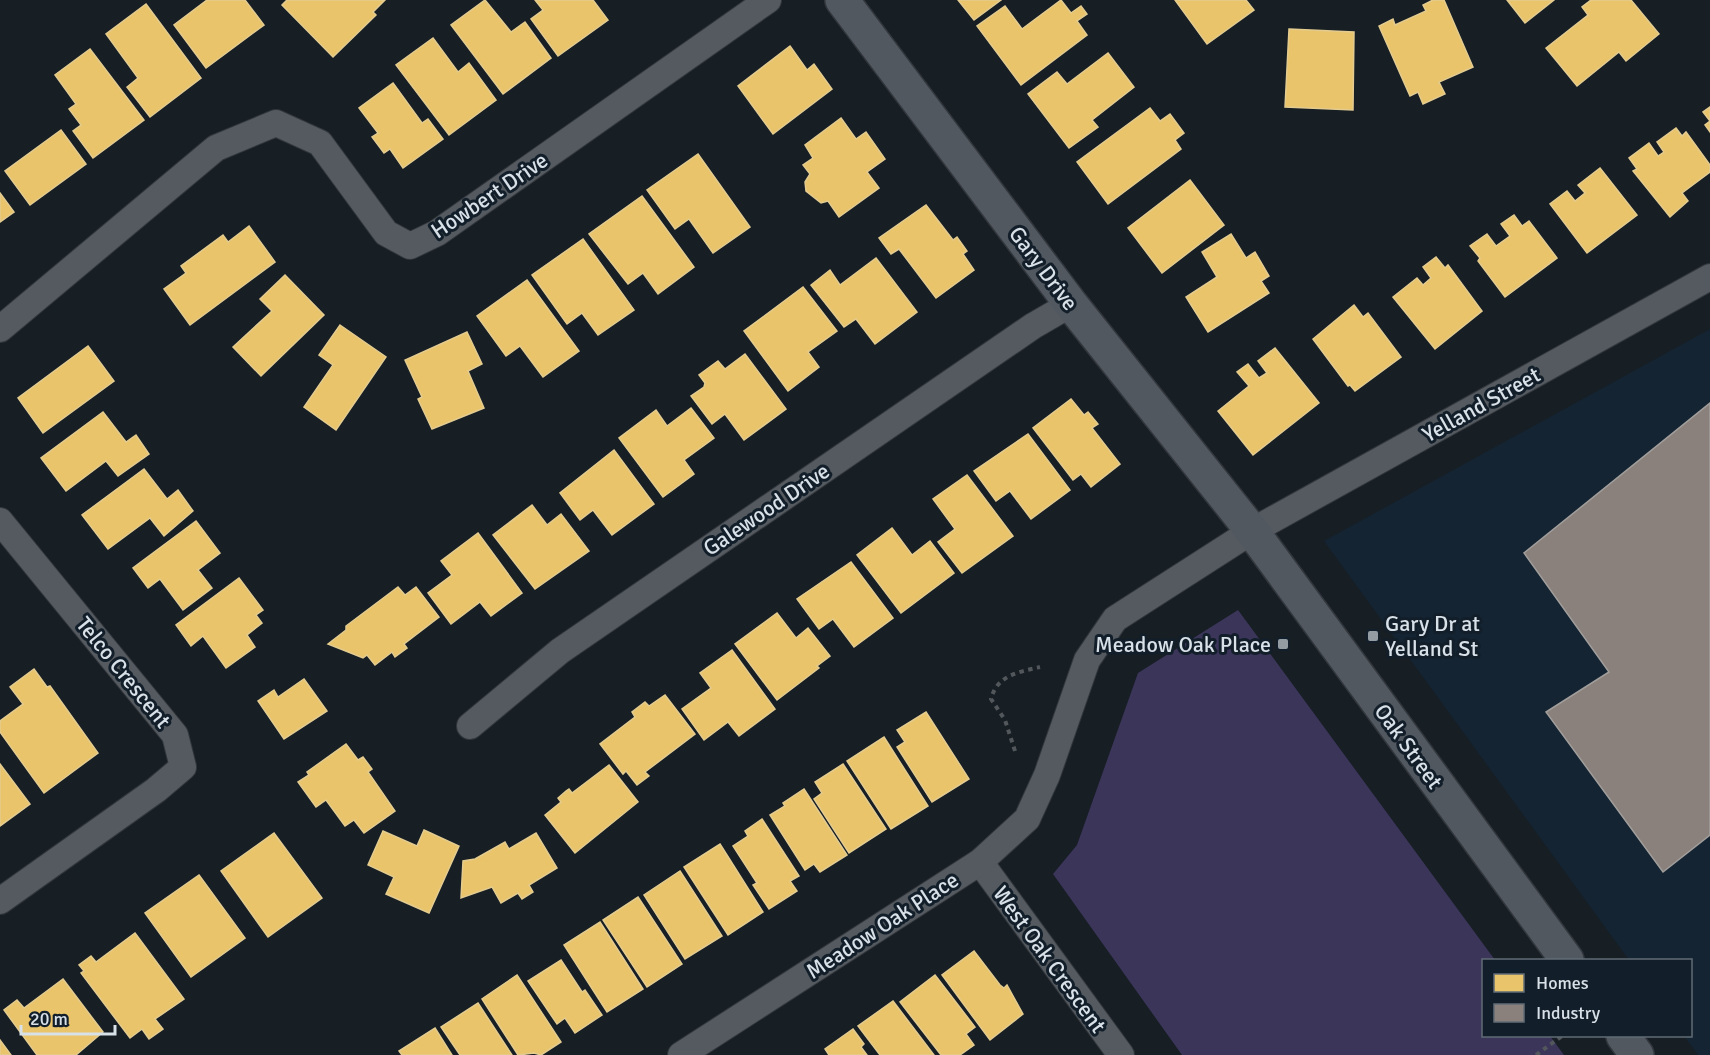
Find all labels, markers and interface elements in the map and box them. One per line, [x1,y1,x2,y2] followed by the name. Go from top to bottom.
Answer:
[426,147,553,244] street label: Howbert Drive
[1003,221,1084,316] street label: Gary Drive
[1418,361,1545,448] street label: Yelland Street
[698,457,835,562] street label: Galewood Drive
[1385,610,1480,662] place label: Gary Dr at Yelland St
[71,611,177,734] street label: Telco Crescent
[1366,629,1380,643] marker: Gary Dr at Yelland St
[1095,631,1271,658] place label: Meadow Oak Place
[1276,637,1290,651] marker: Meadow Oak Place
[1369,698,1449,794] street label: Oak Street
[801,866,963,985] street label: Meadow Oak Place
[987,881,1112,1038] street label: West Oak Crescent
[1482,959,1692,1037] legend
[1536,972,1589,994] text: Homes
[21,998,116,1036] scale bar
[1536,1002,1601,1024] text: Industry
[30,1008,68,1030] text: 20 m

